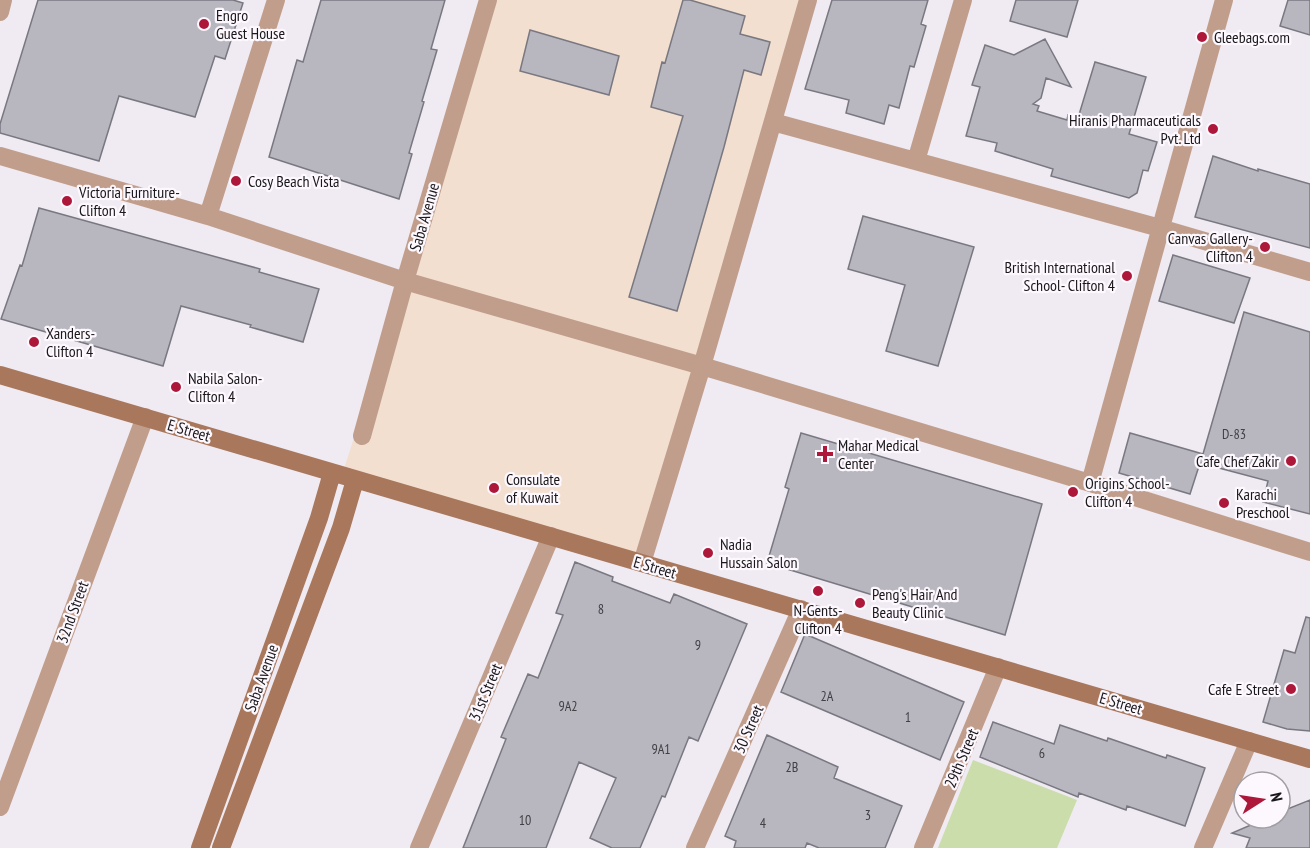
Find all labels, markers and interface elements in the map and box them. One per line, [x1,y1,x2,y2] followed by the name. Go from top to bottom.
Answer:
[216,5,285,43] place label: Engro Guest House
[197,17,211,31] marker: Engro Guest House
[1214,27,1290,47] place label: Gleebags.com
[1195,30,1209,44] marker: Gleebags.com
[1069,110,1201,148] place label: Hiranis Pharmaceuticals Pvt. Ltd
[1206,122,1220,136] marker: Hiranis Pharmaceuticals Pvt. Ltd
[248,171,340,191] place label: Cosy Beach Vista
[229,174,243,188] marker: Cosy Beach Vista
[405,181,443,253] street label: Saba Avenue
[78,182,180,220] place label: Victoria Furniture- Clifton 4
[60,194,74,208] marker: Victoria Furniture- Clifton 4
[1168,228,1253,266] place label: Canvas Gallery- Clifton 4
[1258,240,1272,254] marker: Canvas Gallery- Clifton 4
[1005,257,1115,295] place label: British International School- Clifton 4
[1120,269,1134,283] marker: British International School- Clifton 4
[46,323,95,361] place label: Xanders- Clifton 4
[27,335,41,349] marker: Xanders- Clifton 4
[188,368,263,406] place label: Nabila Salon- Clifton 4
[169,380,183,394] marker: Nabila Salon- Clifton 4
[165,414,213,446] street label: E Street
[1222,425,1246,443] house number: D-83
[838,435,919,473] place label: Mahar Medical Center
[816,445,834,463] marker: Mahar Medical Center
[1196,451,1280,471] place label: Cafe Chef Zakir
[1284,454,1298,468] marker: Cafe Chef Zakir
[506,469,560,507] place label: Consulate of Kuwait
[1085,473,1170,511] place label: Origins School- Clifton 4
[487,481,501,495] marker: Consulate of Kuwait
[1236,484,1290,522] place label: Karachi Preschool
[1066,485,1080,499] marker: Origins School- Clifton 4
[1217,496,1231,510] marker: Karachi Preschool
[720,534,798,572] place label: Nadia Hussain Salon
[701,546,715,560] marker: Nadia Hussain Salon
[631,551,679,583] street label: E Street
[52,578,93,646] street label: 32nd Street
[811,584,825,598] marker: N-Gents- Clifton 4
[872,584,958,622] place label: Peng's Hair And Beauty Clinic
[853,596,867,610] marker: Peng's Hair And Beauty Clinic
[598,600,604,618] house number: 8
[793,600,843,638] place label: N-Gents- Clifton 4
[695,636,701,654] house number: 9
[240,642,282,714] street label: Saba Avenue
[464,660,506,724] street label: 31st Street
[1208,679,1280,699] place label: Cafe E Street
[1284,682,1298,696] marker: Cafe E Street
[821,687,834,705] house number: 2A
[1097,687,1145,719] street label: E Street
[558,697,578,715] house number: 9A2
[729,701,768,756] street label: 30 Street
[905,708,911,726] house number: 1
[940,725,983,791] street label: 29th Street
[651,740,671,758] house number: 9A1
[1039,744,1045,762] house number: 6
[786,758,798,776] house number: 2B
[1232,770,1292,830] north arrow
[1266,791,1287,803] text: N
[865,806,871,824] house number: 3
[519,811,531,829] house number: 10
[760,814,767,832] house number: 4

